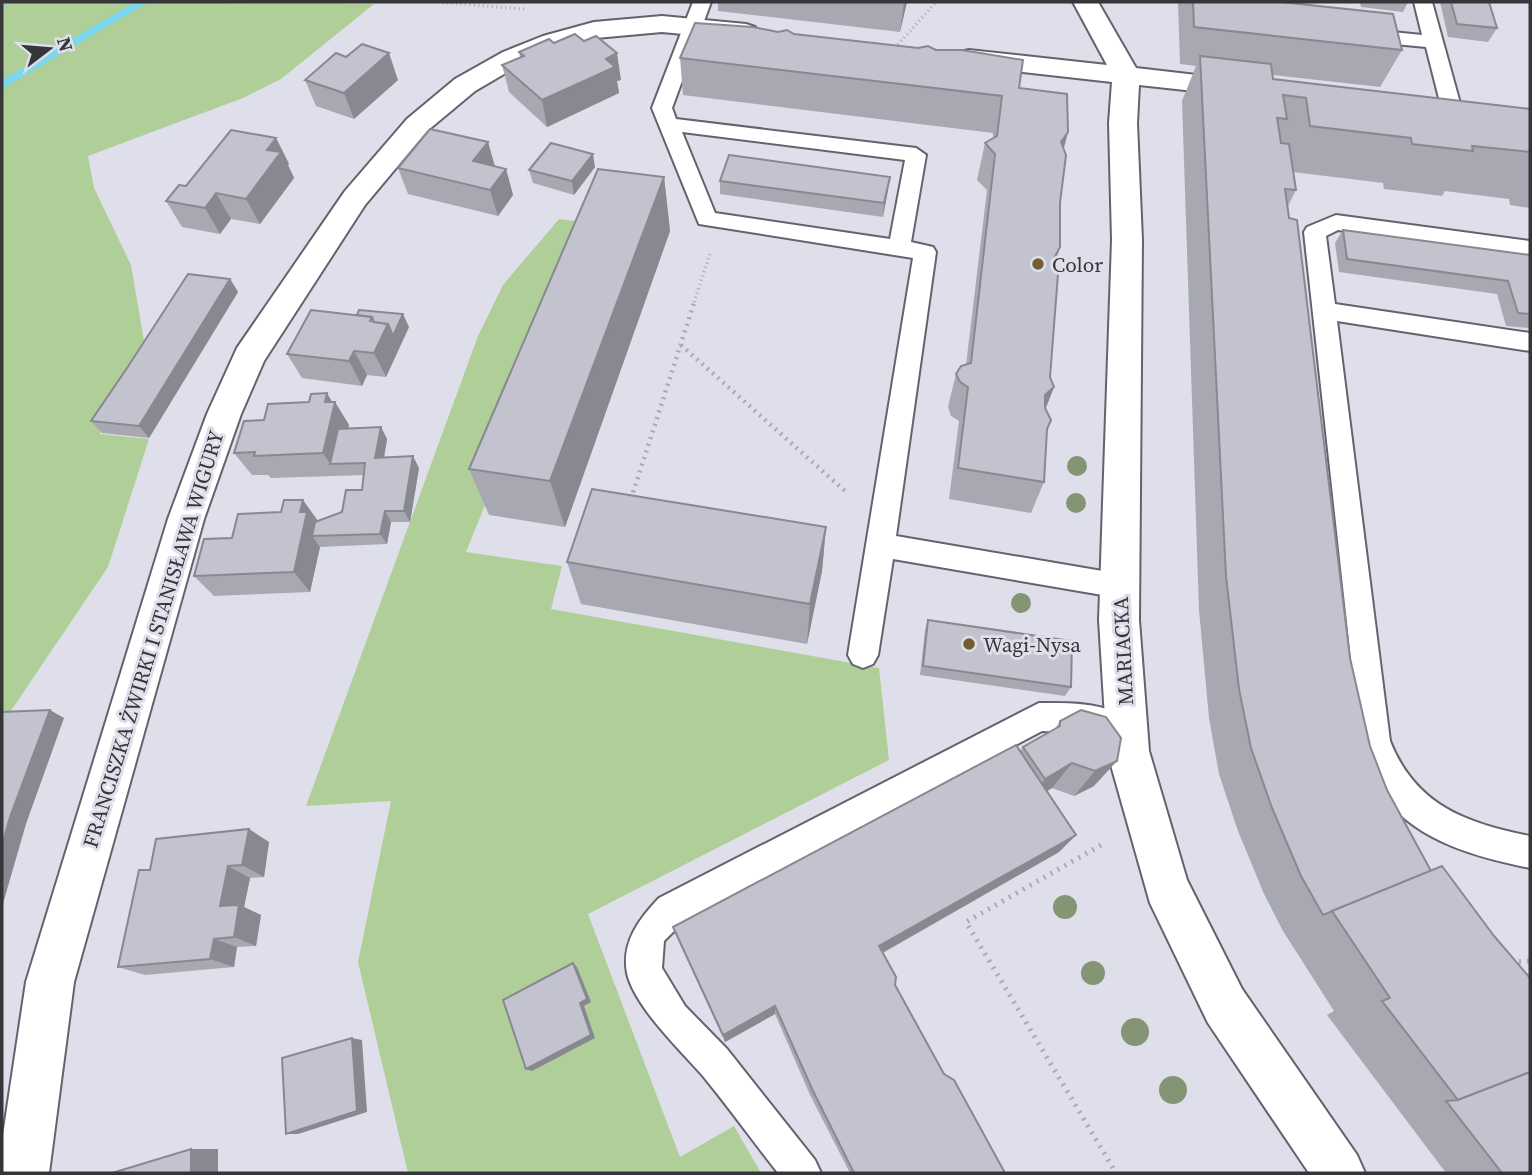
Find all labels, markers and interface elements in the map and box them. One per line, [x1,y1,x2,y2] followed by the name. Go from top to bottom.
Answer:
[14,14,84,84] north arrow
[51,34,80,55] text: N
[1052,250,1103,279] place label: Color
[1030,256,1046,272] marker: Color
[76,426,231,851] street label: FRANCISZKA ŻWIRKI I STANISŁAWA WIGURY
[1106,596,1140,706] street label: MARIACKA
[983,630,1081,659] place label: Wagi-Nysa
[961,636,977,652] marker: Wagi-Nysa

